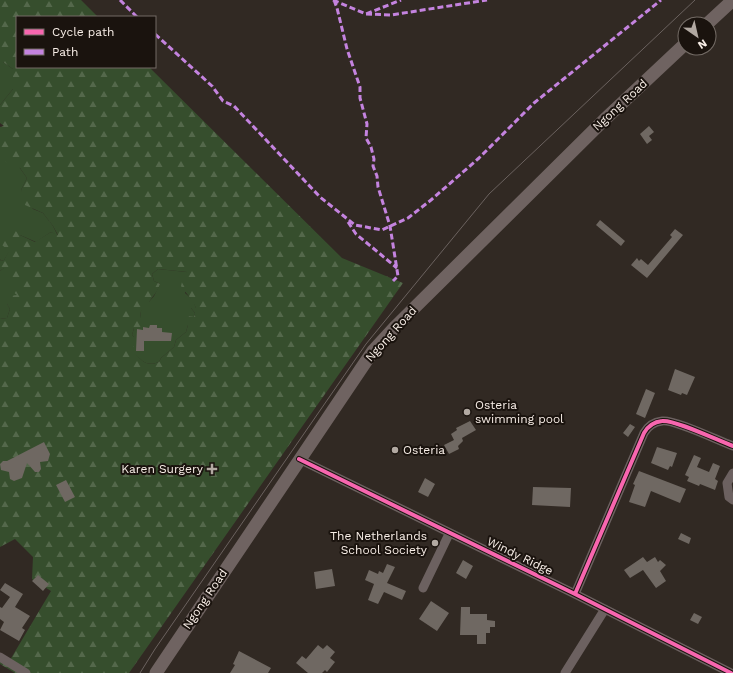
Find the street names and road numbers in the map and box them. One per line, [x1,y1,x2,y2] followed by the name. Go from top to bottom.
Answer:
[590,76,650,134] street label: Ngong Road
[363,304,419,364] street label: Ngong Road
[485,534,555,578] street label: Windy Ridge
[180,566,230,632] street label: Ngong Road

